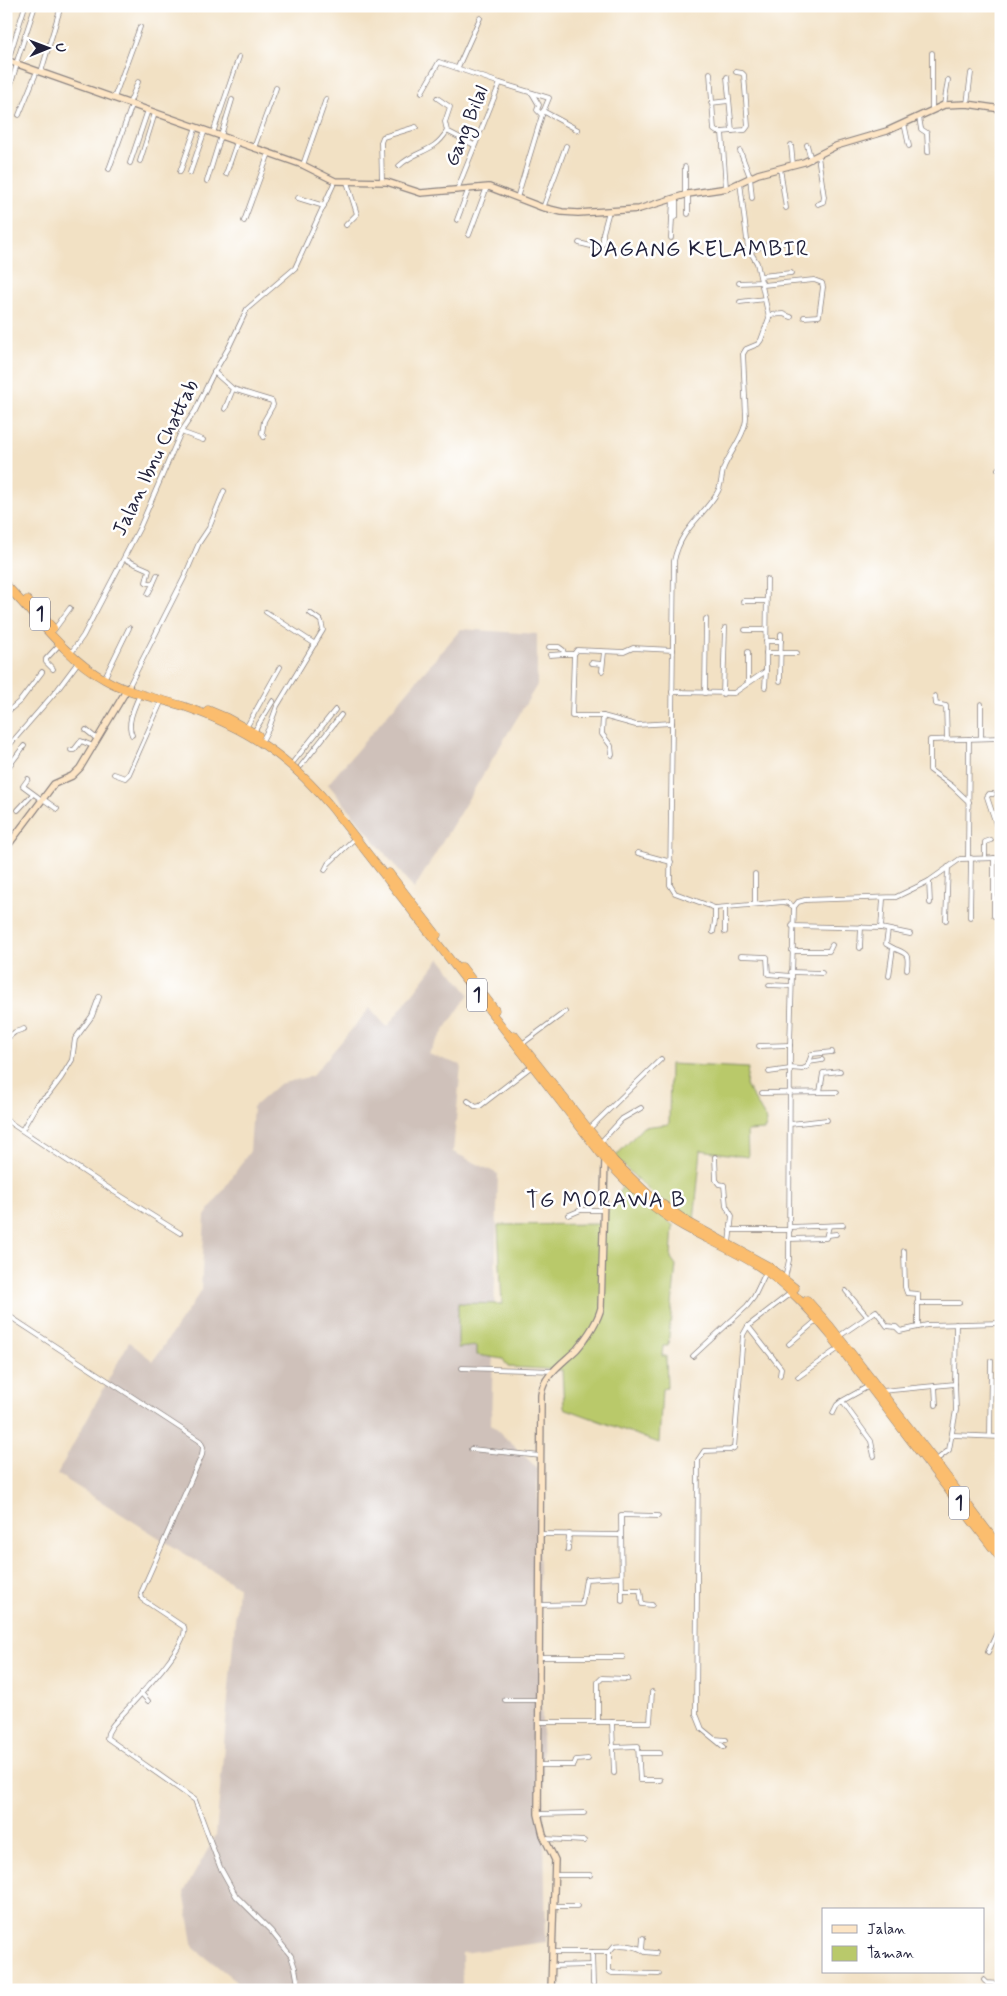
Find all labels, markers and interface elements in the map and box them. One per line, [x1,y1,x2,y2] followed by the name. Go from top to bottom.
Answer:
[22,22,72,72] north arrow
[51,43,69,53] text: U
[439,82,496,171] street label: Gang Bilal
[588,236,810,264] district label: DAGANG KELAMBIR
[106,375,206,541] street label: Jalan Ibnu Chattab
[30,598,50,630] road number: 1
[467,978,487,1012] road number: 1
[526,1187,686,1215] district label: TG MORAWA B
[949,1486,969,1520] road number: 1
[822,1908,984,1974] legend
[867,1920,906,1940] text: Jalan
[867,1944,915,1964] text: Taman

